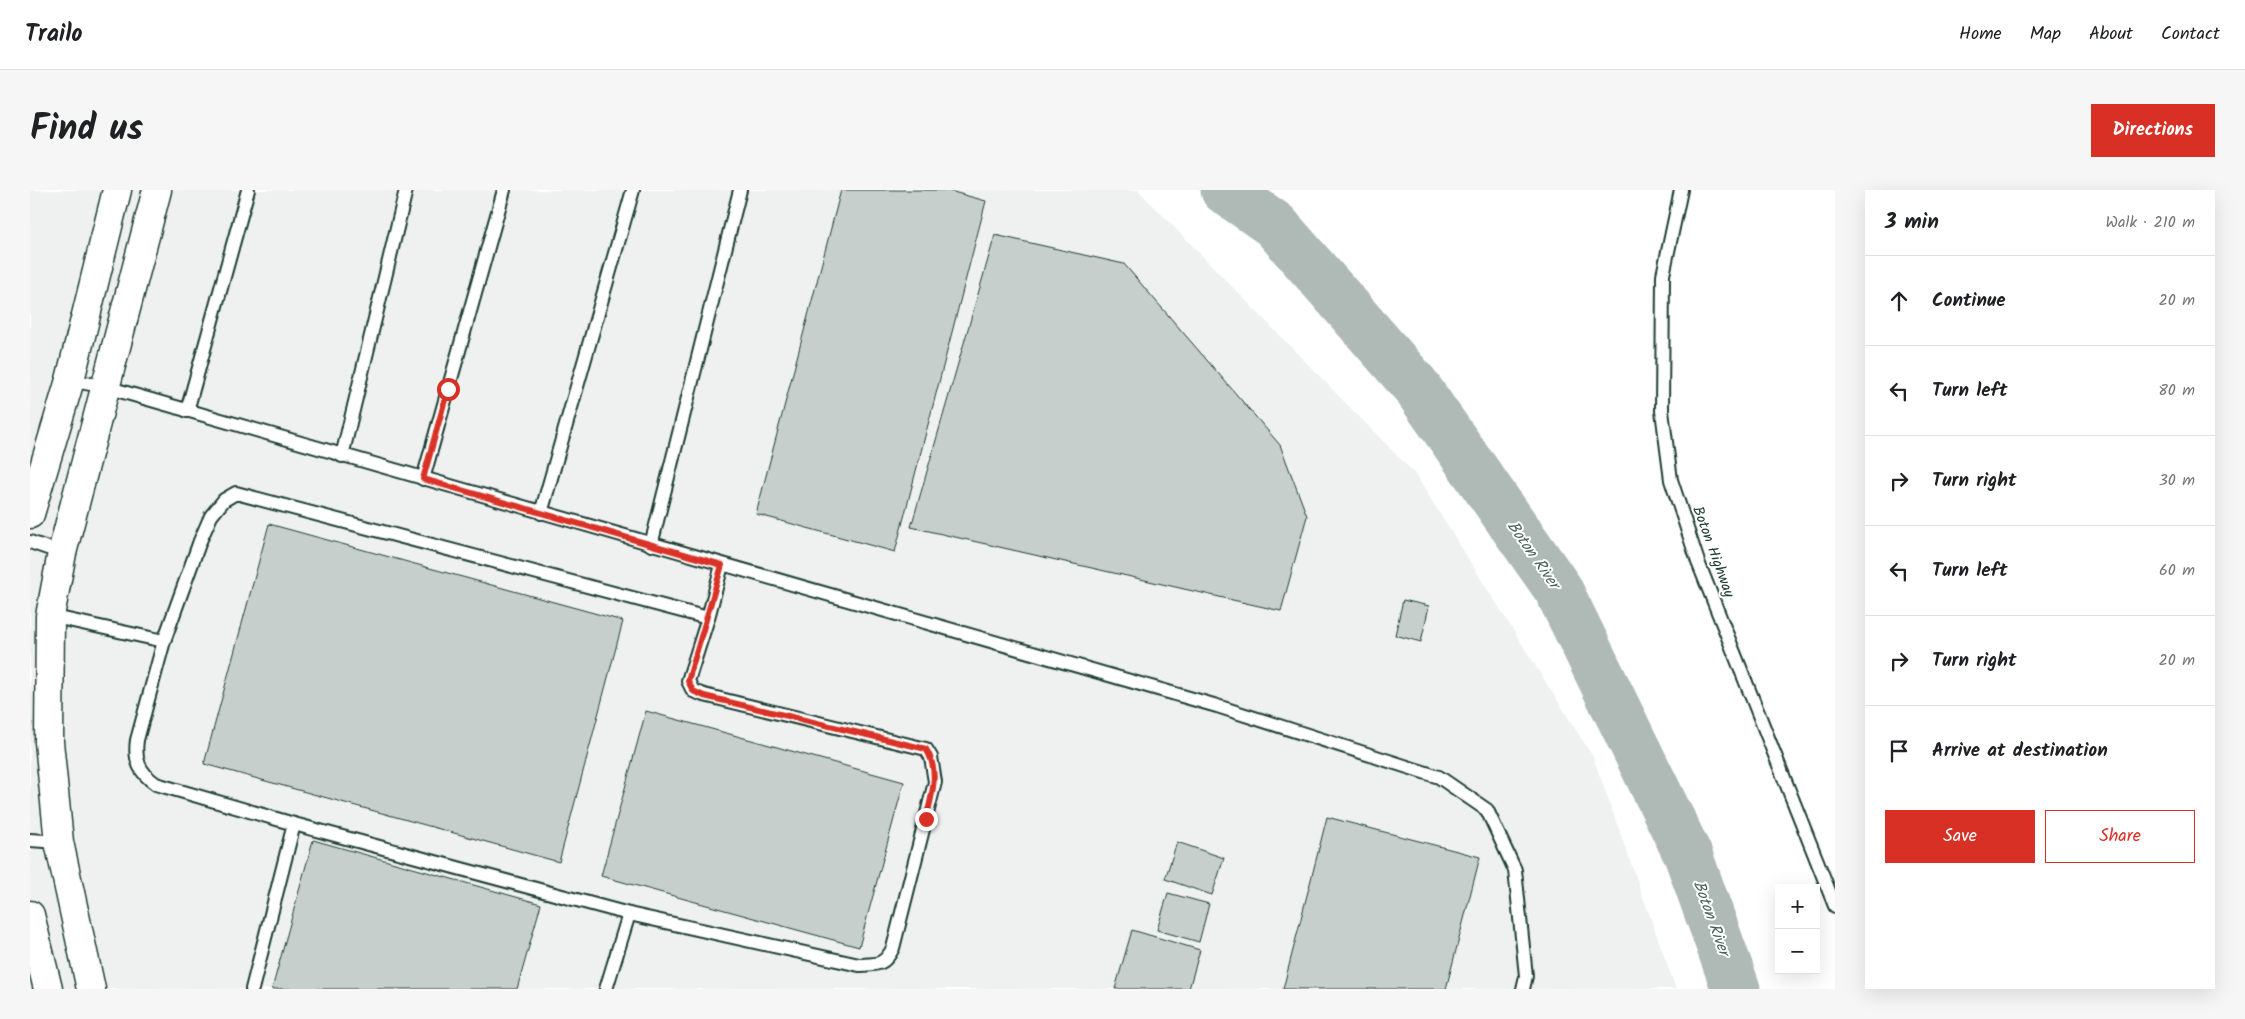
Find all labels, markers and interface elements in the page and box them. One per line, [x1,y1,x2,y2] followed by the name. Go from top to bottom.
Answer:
[25,15,83,54] text: Trailo
[1959,20,2002,49] text: Home
[2030,20,2061,49] text: Map
[2089,20,2133,49] text: About
[2161,20,2220,49] text: Contact
[30,102,143,158] text: Find us
[2091,104,2215,157] button: Directions
[1885,206,1939,239] text: 3 min
[2105,210,2195,235] text: Walk · 210 m
[1932,286,2005,316] text: Continue
[1885,287,1913,315] icon: ahead
[2159,288,2195,313] text: 20 m
[1932,376,2007,406] text: Turn left
[1885,377,1913,405] icon: left
[437,378,460,401] route start
[2158,378,2195,403] text: 80 m
[1932,466,2017,496] text: Turn right
[1885,467,1913,495] icon: right
[2159,468,2195,493] text: 30 m
[1685,503,1741,602] street label: Boton Highway
[1500,516,1568,597] water label: Boton River
[1932,556,2007,586] text: Turn left
[1885,557,1913,585] icon: left
[2159,558,2195,583] text: 60 m
[1932,646,2017,676] text: Turn right
[1885,647,1913,675] icon: right
[2159,648,2195,673] text: 20 m
[1932,736,2108,766] text: Arrive at destination
[1885,737,1913,765] icon: arrive
[915,808,938,831] route end
[1885,810,2035,863] button: Save
[2045,810,2195,863] button: Share
[1686,877,1737,963] water label: Boton River
[1775,884,1820,974] map controls
[1775,884,1820,929] button: +
[1775,929,1820,974] button: −

